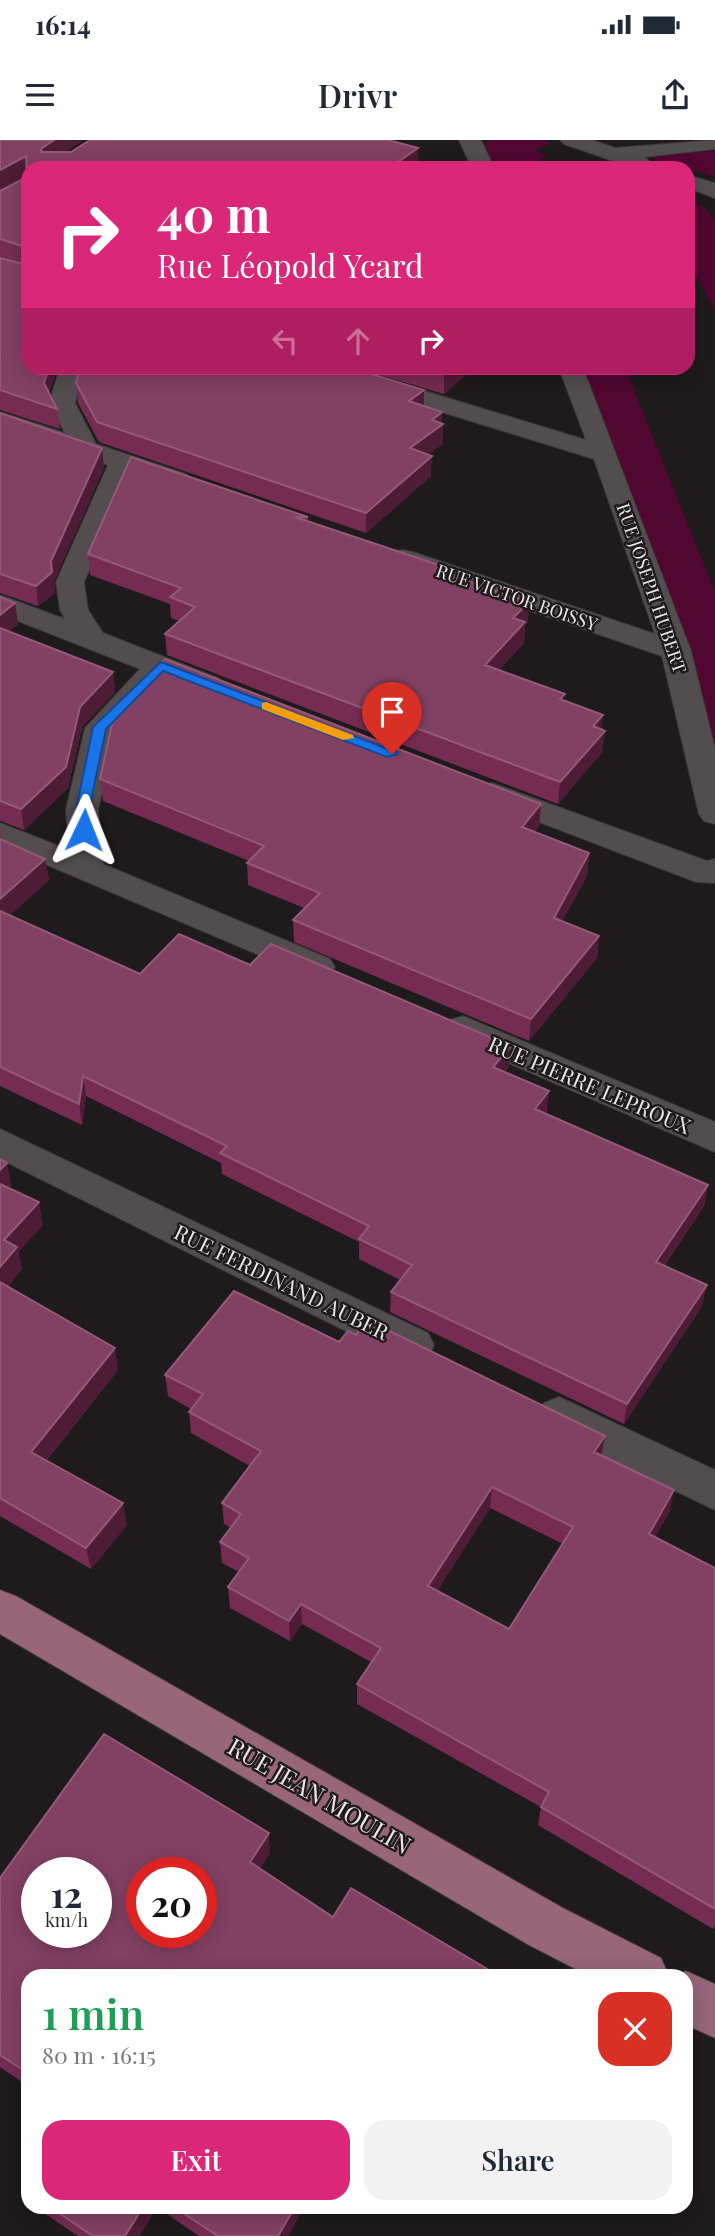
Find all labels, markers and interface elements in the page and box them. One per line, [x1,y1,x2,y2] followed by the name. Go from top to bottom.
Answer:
[35,7,91,42] text: 16:14
[318,73,397,116] text: Drivr
[21,76,59,114] icon: menu
[656,76,694,114] icon: share
[157,180,270,245] text: 40 m
[42,189,133,280] icon: right
[157,243,424,286] text: Rue Léopold Ycard
[266,322,304,360] icon: left
[339,322,377,360] icon: ahead
[412,322,450,360] icon: right
[612,500,692,676] street label: RUE JOSEPH HUBERT
[433,558,601,636] street label: RUE VICTOR BOISSY
[362,682,422,754] pin
[373,693,411,731] icon: arrive
[47,793,121,867] position arrow
[485,1029,696,1140] street label: RUE PIERRE LEPROUX
[170,1217,394,1345] street label: RUE FERDINAND AUBER
[223,1730,417,1860] street label: RUE JEAN MOULIN
[126,1857,217,1948] speed limit sign: 20
[51,1870,82,1917] text: 12
[45,1908,88,1932] text: km/h
[42,1985,144,2041] text: 1 min
[598,1992,672,2066] button: close
[42,2039,156,2070] text: 80 m · 16:15
[42,2120,350,2200] button: Exit
[364,2120,672,2200] button: Share

